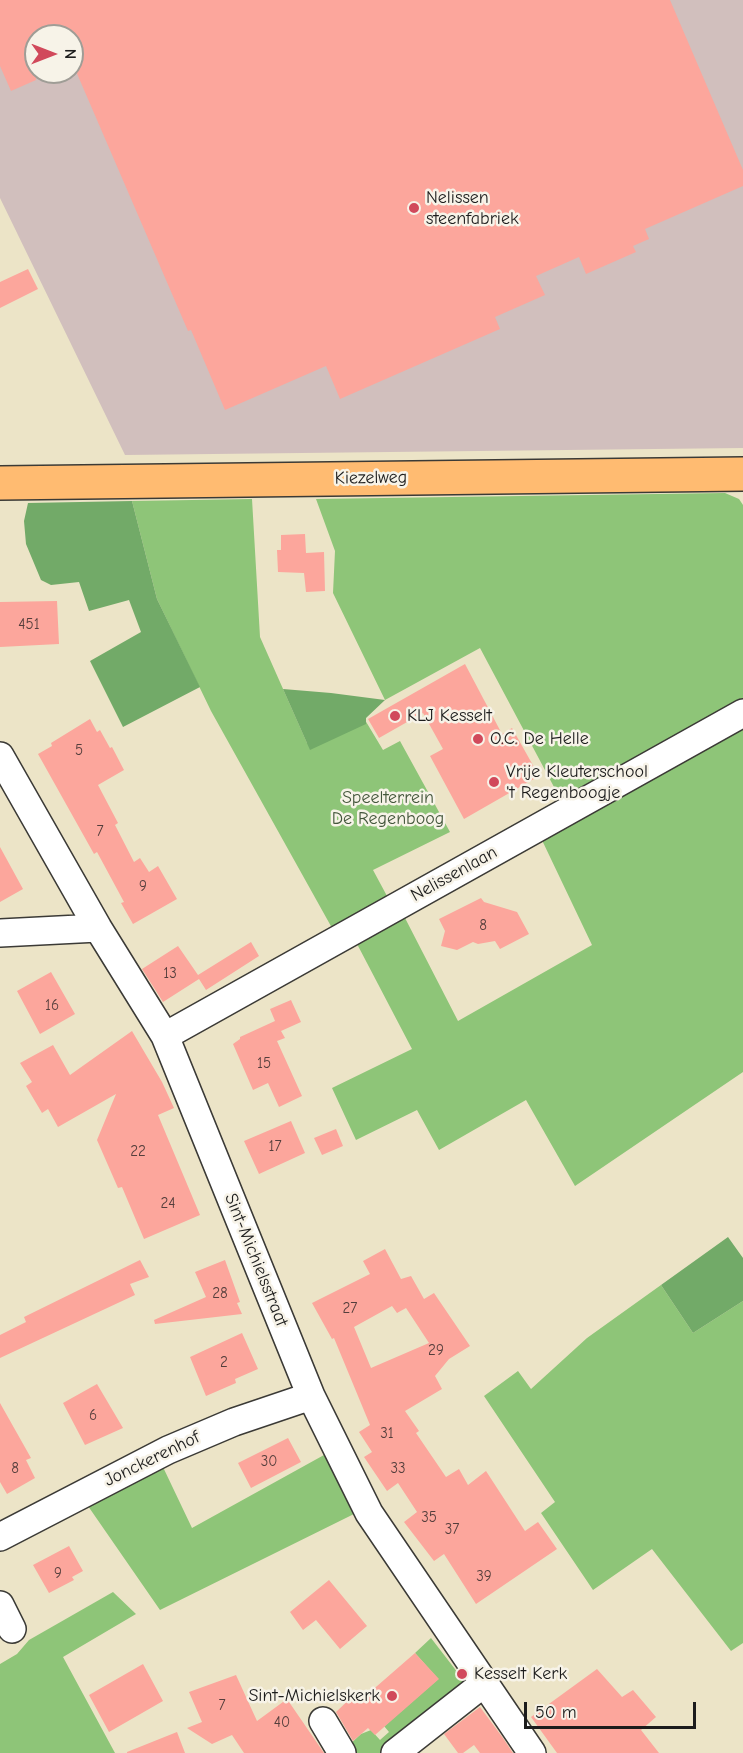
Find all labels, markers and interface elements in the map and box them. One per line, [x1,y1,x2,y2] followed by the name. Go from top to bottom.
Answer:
[24,24,84,84] north arrow
[61,49,79,59] text: N
[426,187,519,230] place label: Nelissen steenfabriek
[407,201,421,215] marker: Nelissen steenfabriek
[335,467,407,489] street label: Kiezelweg
[18,616,40,634] house number: 451
[407,705,492,727] place label: KLJ Kesselt
[388,709,402,723] marker: KLJ Kesselt
[490,728,589,750] place label: O.C. De Helle
[471,732,485,746] marker: O.C. De Helle
[75,742,83,760] house number: 5
[506,761,648,804] place label: Vrije Kleuterschool 't Regenboogje
[487,775,501,789] marker: Vrije Kleuterschool 't Regenboogje
[332,787,444,830] park label: Speelterrein De Regenboog
[96,823,104,841] house number: 7
[407,841,501,907] street label: Nelissenlaan
[139,878,147,896] house number: 9
[479,917,487,935] house number: 8
[163,965,177,983] house number: 13
[45,997,59,1015] house number: 16
[257,1055,271,1073] house number: 15
[268,1138,282,1156] house number: 17
[130,1143,146,1161] house number: 22
[219,1190,293,1330] street label: Sint-Michielsstraat
[160,1195,176,1213] house number: 24
[212,1285,228,1303] house number: 28
[343,1300,357,1318] house number: 27
[428,1342,444,1360] house number: 29
[220,1354,228,1372] house number: 2
[89,1407,97,1425] house number: 6
[380,1425,394,1443] house number: 31
[101,1427,203,1491] street label: Jonckerenhof
[261,1453,277,1471] house number: 30
[11,1460,19,1478] house number: 8
[390,1460,406,1478] house number: 33
[421,1509,437,1527] house number: 35
[445,1521,459,1539] house number: 37
[54,1565,62,1583] house number: 9
[476,1568,492,1586] house number: 39
[474,1663,567,1685] place label: Kesselt Kerk
[455,1667,469,1681] marker: Kesselt Kerk
[248,1685,380,1707] place label: Sint-Michielskerk
[385,1689,399,1703] marker: Sint-Michielskerk
[527,1690,700,1728] scale bar
[218,1697,226,1715] house number: 7
[535,1702,577,1723] text: 50 m
[274,1714,290,1732] house number: 40

